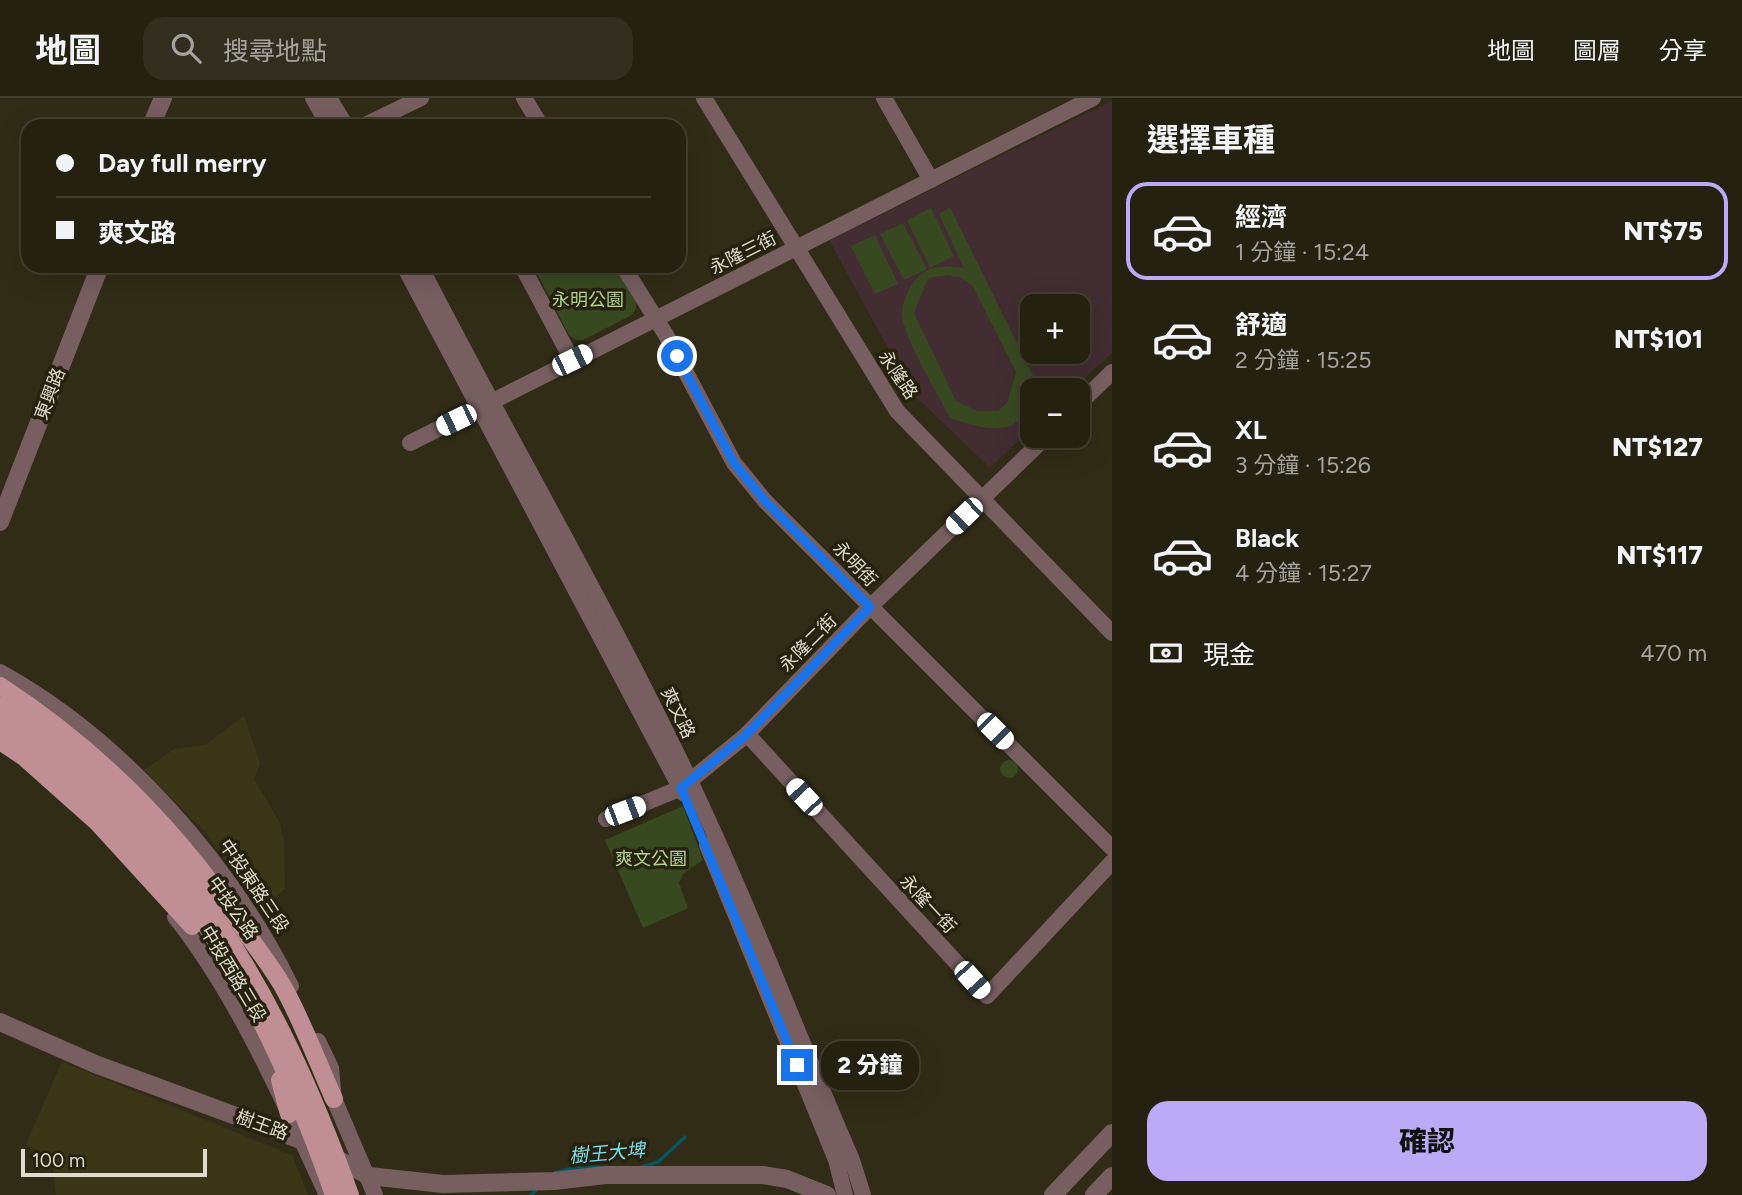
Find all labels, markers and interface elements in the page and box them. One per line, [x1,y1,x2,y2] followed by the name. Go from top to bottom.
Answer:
[143,17,633,80] search box
[167,29,205,67] icon: search
[35,31,101,70] text: 地圖
[223,35,327,67] text: 搜尋地點
[1487,36,1535,65] text: 地圖
[1573,36,1621,65] text: 圖層
[1659,36,1707,65] text: 分享
[1147,121,1275,159] text: 選擇車種
[98,147,267,179] text: Day full merry
[1151,200,1214,263] icon: car
[1235,201,1287,233] text: 經濟
[1623,215,1703,247] text: NT$75
[98,217,176,249] text: 爽文路
[706,227,780,279] street label: 永隆三街
[1235,238,1369,266] text: 1 分鐘 · 15:24
[552,289,624,311] park label: 永明公園
[1020,294,1090,448] map controls
[1020,294,1090,364] button: +
[1151,308,1214,371] icon: car
[1235,309,1287,341] text: 舒適
[1614,323,1703,355] text: NT$101
[661,340,693,372] route start
[549,341,596,379] car
[874,346,922,404] street label: 永隆路
[1235,346,1371,374] text: 2 分鐘 · 15:25
[30,365,70,423] street label: 東興路
[1020,378,1090,448] button: −
[433,401,480,439] car
[1235,414,1267,446] text: XL
[1151,416,1214,479] icon: car
[1612,431,1703,463] text: NT$127
[1235,451,1371,479] text: 3 分鐘 · 15:26
[942,494,987,538] car
[1235,522,1299,554] text: Black
[1151,524,1214,587] icon: car
[828,537,882,591] street label: 永明街
[1616,539,1703,571] text: NT$117
[1235,559,1372,587] text: 4 分鐘 · 15:27
[775,610,841,676] street label: 永隆二街
[1147,634,1185,672] icon: cash
[1203,639,1255,671] text: 現金
[1640,639,1707,667] text: 470 m
[656,684,700,742] street label: 爽文路
[973,709,1018,753] car
[782,774,827,820] car
[602,794,649,828] car
[215,835,293,937] street label: 中投東路三段
[615,848,687,870] park label: 爽文公園
[895,870,961,938] street label: 永隆一街
[203,872,263,944] street label: 中投公路
[196,922,270,1026] street label: 中投西路三段
[951,957,994,1003] car
[822,1040,920,1090] callout: 2 分鐘
[781,1049,813,1081] route end
[838,1051,902,1079] text: 2 分鐘
[1147,1101,1707,1181] button: 確認
[233,1105,291,1145] street label: 樹王路
[568,1138,648,1168] water label: 樹王大埤
[21,1146,206,1178] scale bar
[32,1149,85,1172] text: 100 m

